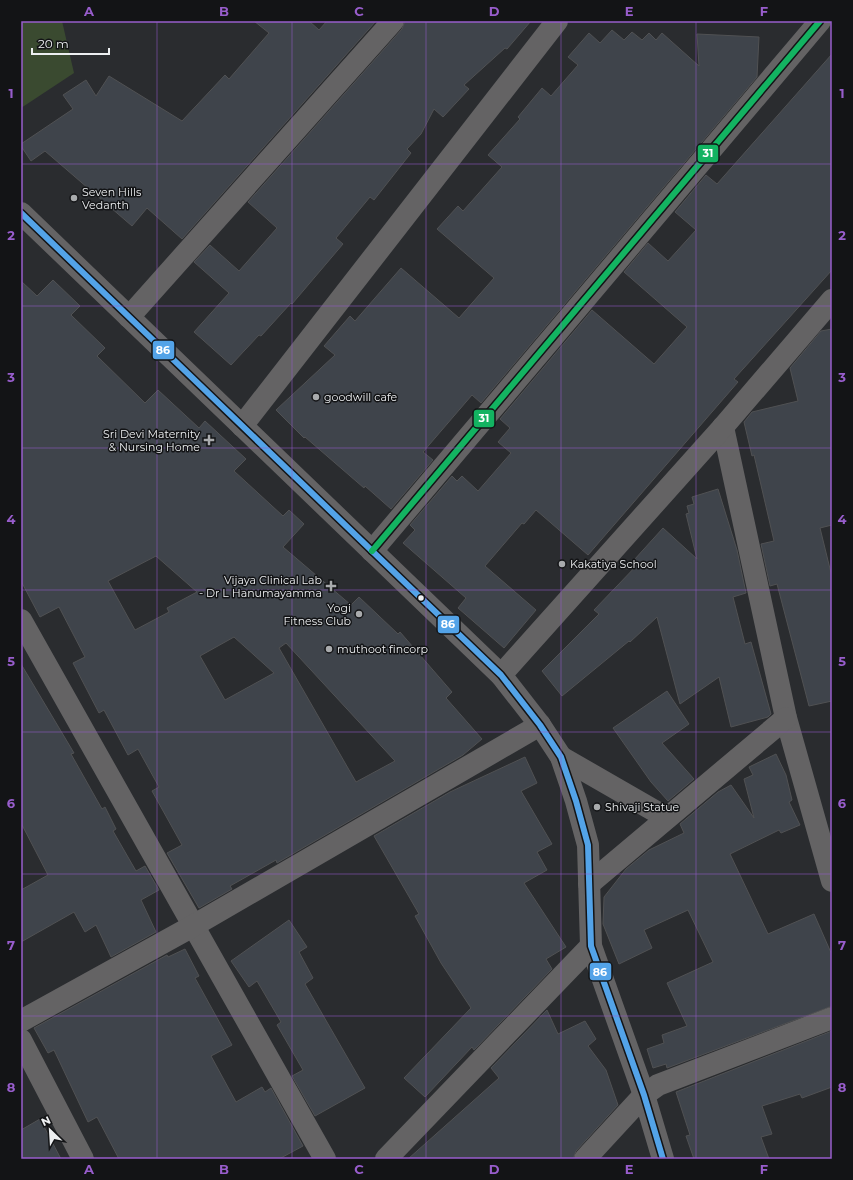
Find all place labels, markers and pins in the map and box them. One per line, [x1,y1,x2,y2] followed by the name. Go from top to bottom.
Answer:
[82,185,142,212] place label: Seven Hills Vedanth
[69,193,79,203] marker: Seven Hills Vedanth
[324,390,398,404] place label: goodwill cafe
[311,392,321,402] marker: goodwill cafe
[103,427,200,454] place label: Sri Devi Maternity & Nursing Home
[203,434,215,446] marker: Sri Devi Maternity & Nursing Home
[570,557,657,571] place label: Kakatiya School
[557,559,567,569] marker: Kakatiya School
[199,573,322,600] place label: Vijaya Clinical Lab - Dr L Hanumayamma
[325,580,337,592] marker: Vijaya Clinical Lab - Dr L Hanumayamma
[416,593,426,603] unlabelled marker
[283,601,351,628] place label: Yogi Fitness Club
[354,609,364,619] marker: Yogi Fitness Club
[337,642,428,656] place label: muthoot fincorp
[324,644,334,654] marker: muthoot fincorp
[605,800,680,814] place label: Shivaji Statue
[592,802,602,812] marker: Shivaji Statue

